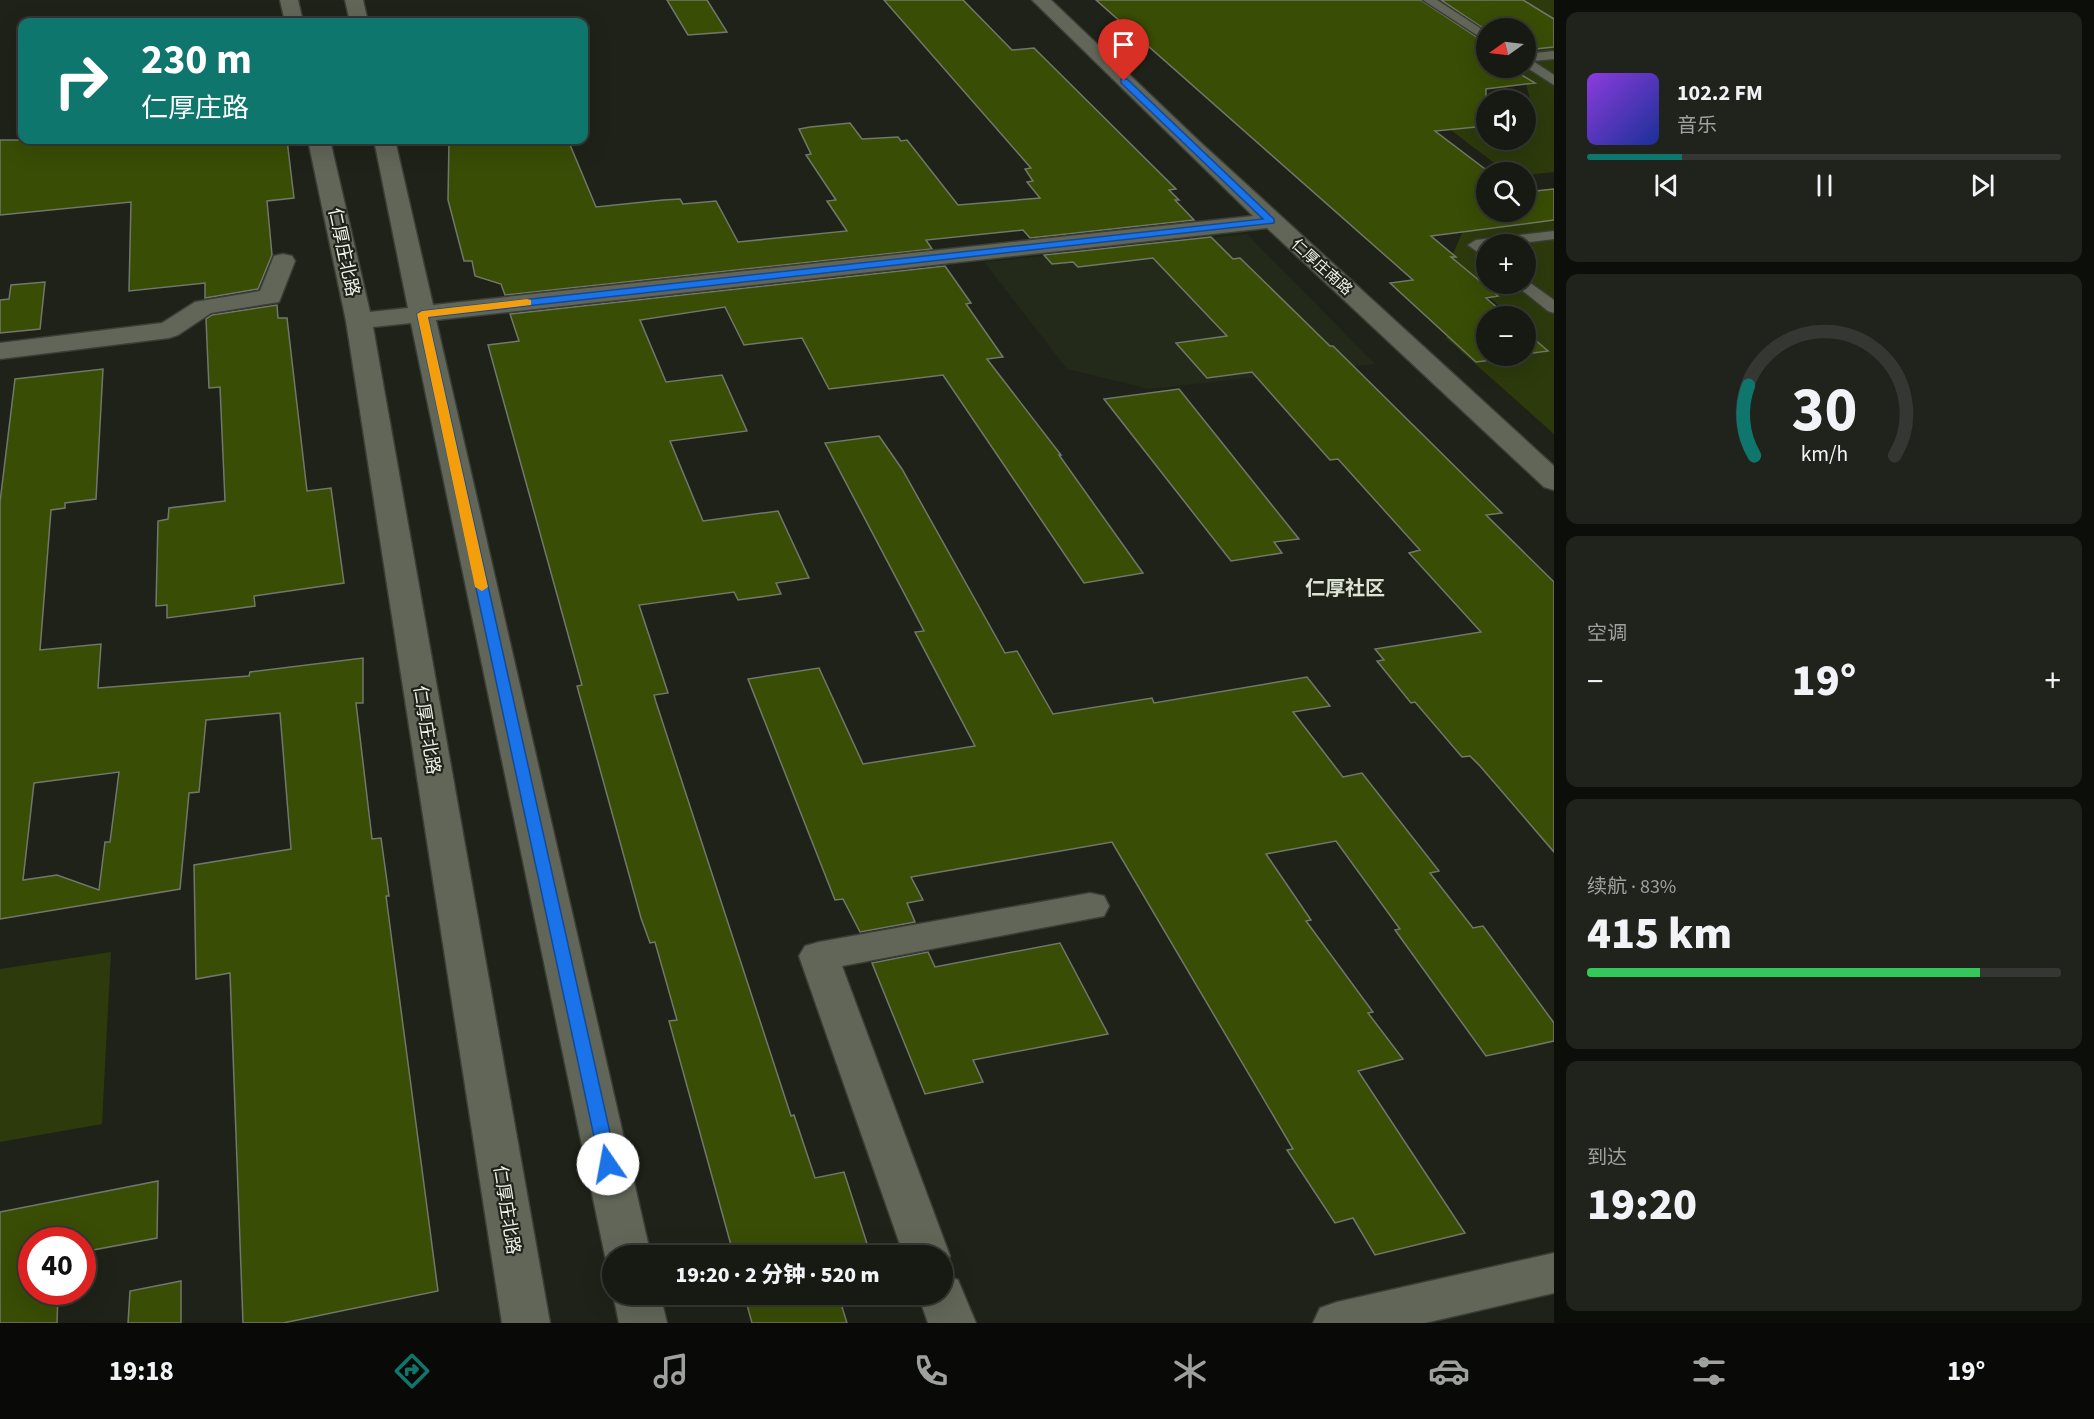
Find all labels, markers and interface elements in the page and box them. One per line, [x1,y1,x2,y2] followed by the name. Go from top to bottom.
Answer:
[1476,18,1536,78] north arrow
[1476,18,1536,366] map controls
[1098,19,1149,81] pin
[1107,28,1140,61] icon: arrive
[141,30,252,90] text: 230 m
[42,42,120,120] icon: right
[1677,77,1763,109] text: 102.2 FM
[141,89,249,128] text: 仁厚庄路
[1476,90,1536,150] button: sound
[1677,112,1717,140] text: 音乐
[1476,162,1536,222] button: search
[1650,169,1683,202] icon: previous
[1808,169,1841,202] icon: pause
[1966,169,1999,202] icon: next
[322,205,365,299] street label: 仁厚庄北路
[1287,234,1357,300] street label: 仁厚庄南路
[1476,234,1536,294] button: +
[1476,306,1536,366] button: −
[1791,366,1857,455] text: 30
[1800,440,1848,471] text: km/h
[1305,575,1385,603] district label: 仁厚社区
[1587,620,1627,648] text: 空调
[1792,649,1856,713] text: 19°
[1587,658,1603,705] text: −
[2045,658,2061,705] text: +
[407,684,446,776] street label: 仁厚庄北路
[1587,873,1676,901] text: 续航 · 83%
[1587,902,1732,966] text: 415 km
[576,1132,640,1196] position arrow
[1587,1144,1627,1172] text: 到达
[487,1164,526,1256] street label: 仁厚庄北路
[1587,1173,1697,1237] text: 19:20
[18,1227,96,1305] speed limit sign: 40
[676,1259,879,1291] text: 19:20 · 2 分钟 · 520 m
[391,1350,433,1392] icon: directions
[650,1350,692,1392] icon: music
[910,1350,952,1392] icon: phone
[1169,1350,1211,1392] icon: climate
[1428,1350,1470,1392] icon: car
[1688,1350,1730,1392] icon: filters
[109,1352,174,1391] text: 19:18
[1947,1352,1985,1391] text: 19°

